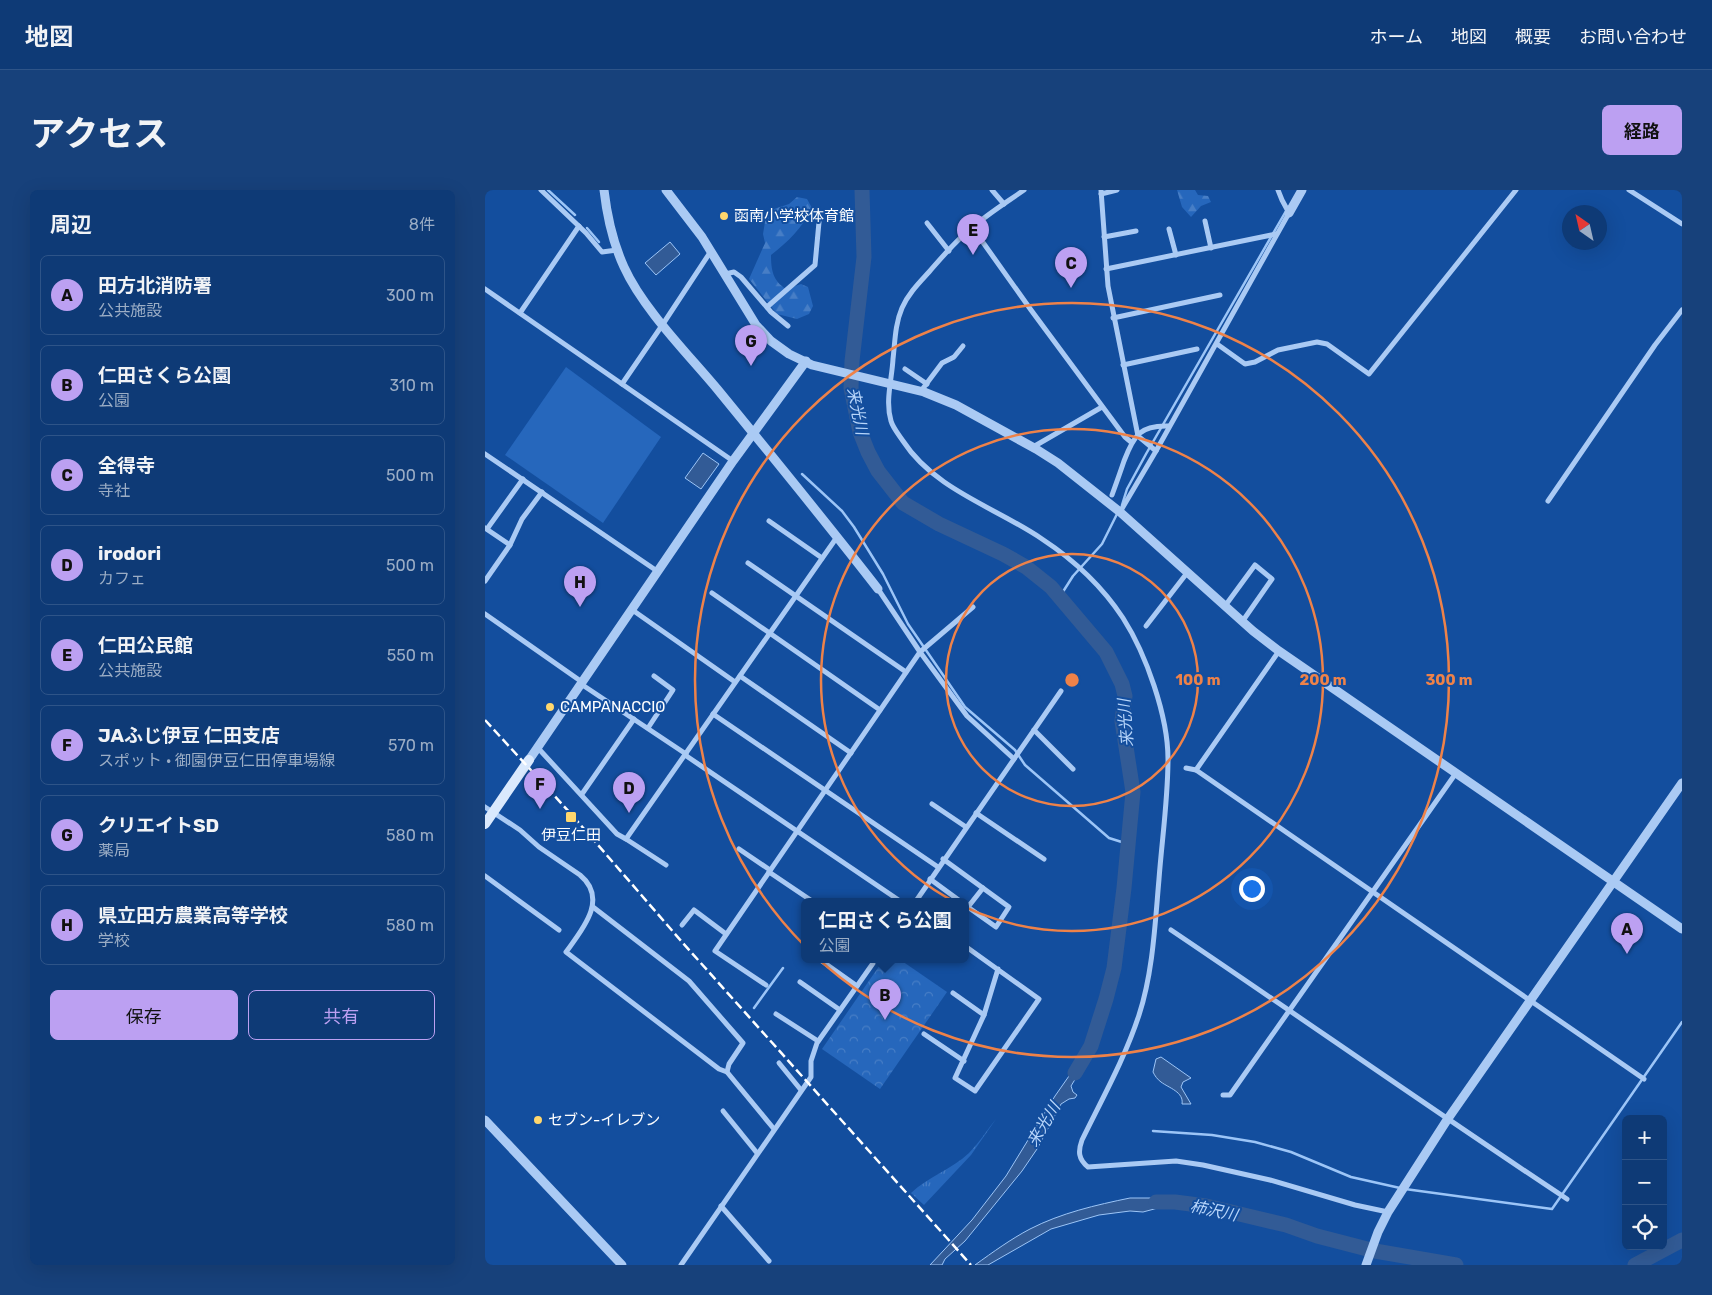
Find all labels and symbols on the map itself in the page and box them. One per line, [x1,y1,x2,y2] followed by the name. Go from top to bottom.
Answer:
[1562,205,1607,250] north arrow
[734,207,854,225] place label: 函南小学校体育館
[718,210,730,222] marker: 函南小学校体育館
[957,214,989,255] pin: E
[1055,247,1087,288] pin: C
[735,325,767,366] pin: G
[843,386,872,439] water label: 来光川
[564,566,596,607] pin: H
[1063,671,1081,689] centre of rings
[1176,671,1220,689] text: 100 m
[1299,671,1347,689] text: 200 m
[1425,671,1473,689] text: 300 m
[1114,696,1137,748] water label: 来光川
[560,698,665,716] place label: CAMPANACCIO
[544,701,556,713] marker: CAMPANACCIO
[524,768,556,809] pin: F
[613,772,645,813] pin: D
[564,810,578,824] marker: 伊豆仁田
[541,826,601,844] place label: 伊豆仁田
[1239,876,1265,902] your location
[1611,913,1643,954] pin: A
[869,979,901,1020] pin: B
[1023,1097,1065,1150] water label: 来光川
[548,1111,660,1129] place label: セブン-イレブン
[532,1114,544,1126] marker: セブン-イレブン
[1188,1196,1241,1225] water label: 柿沢川

